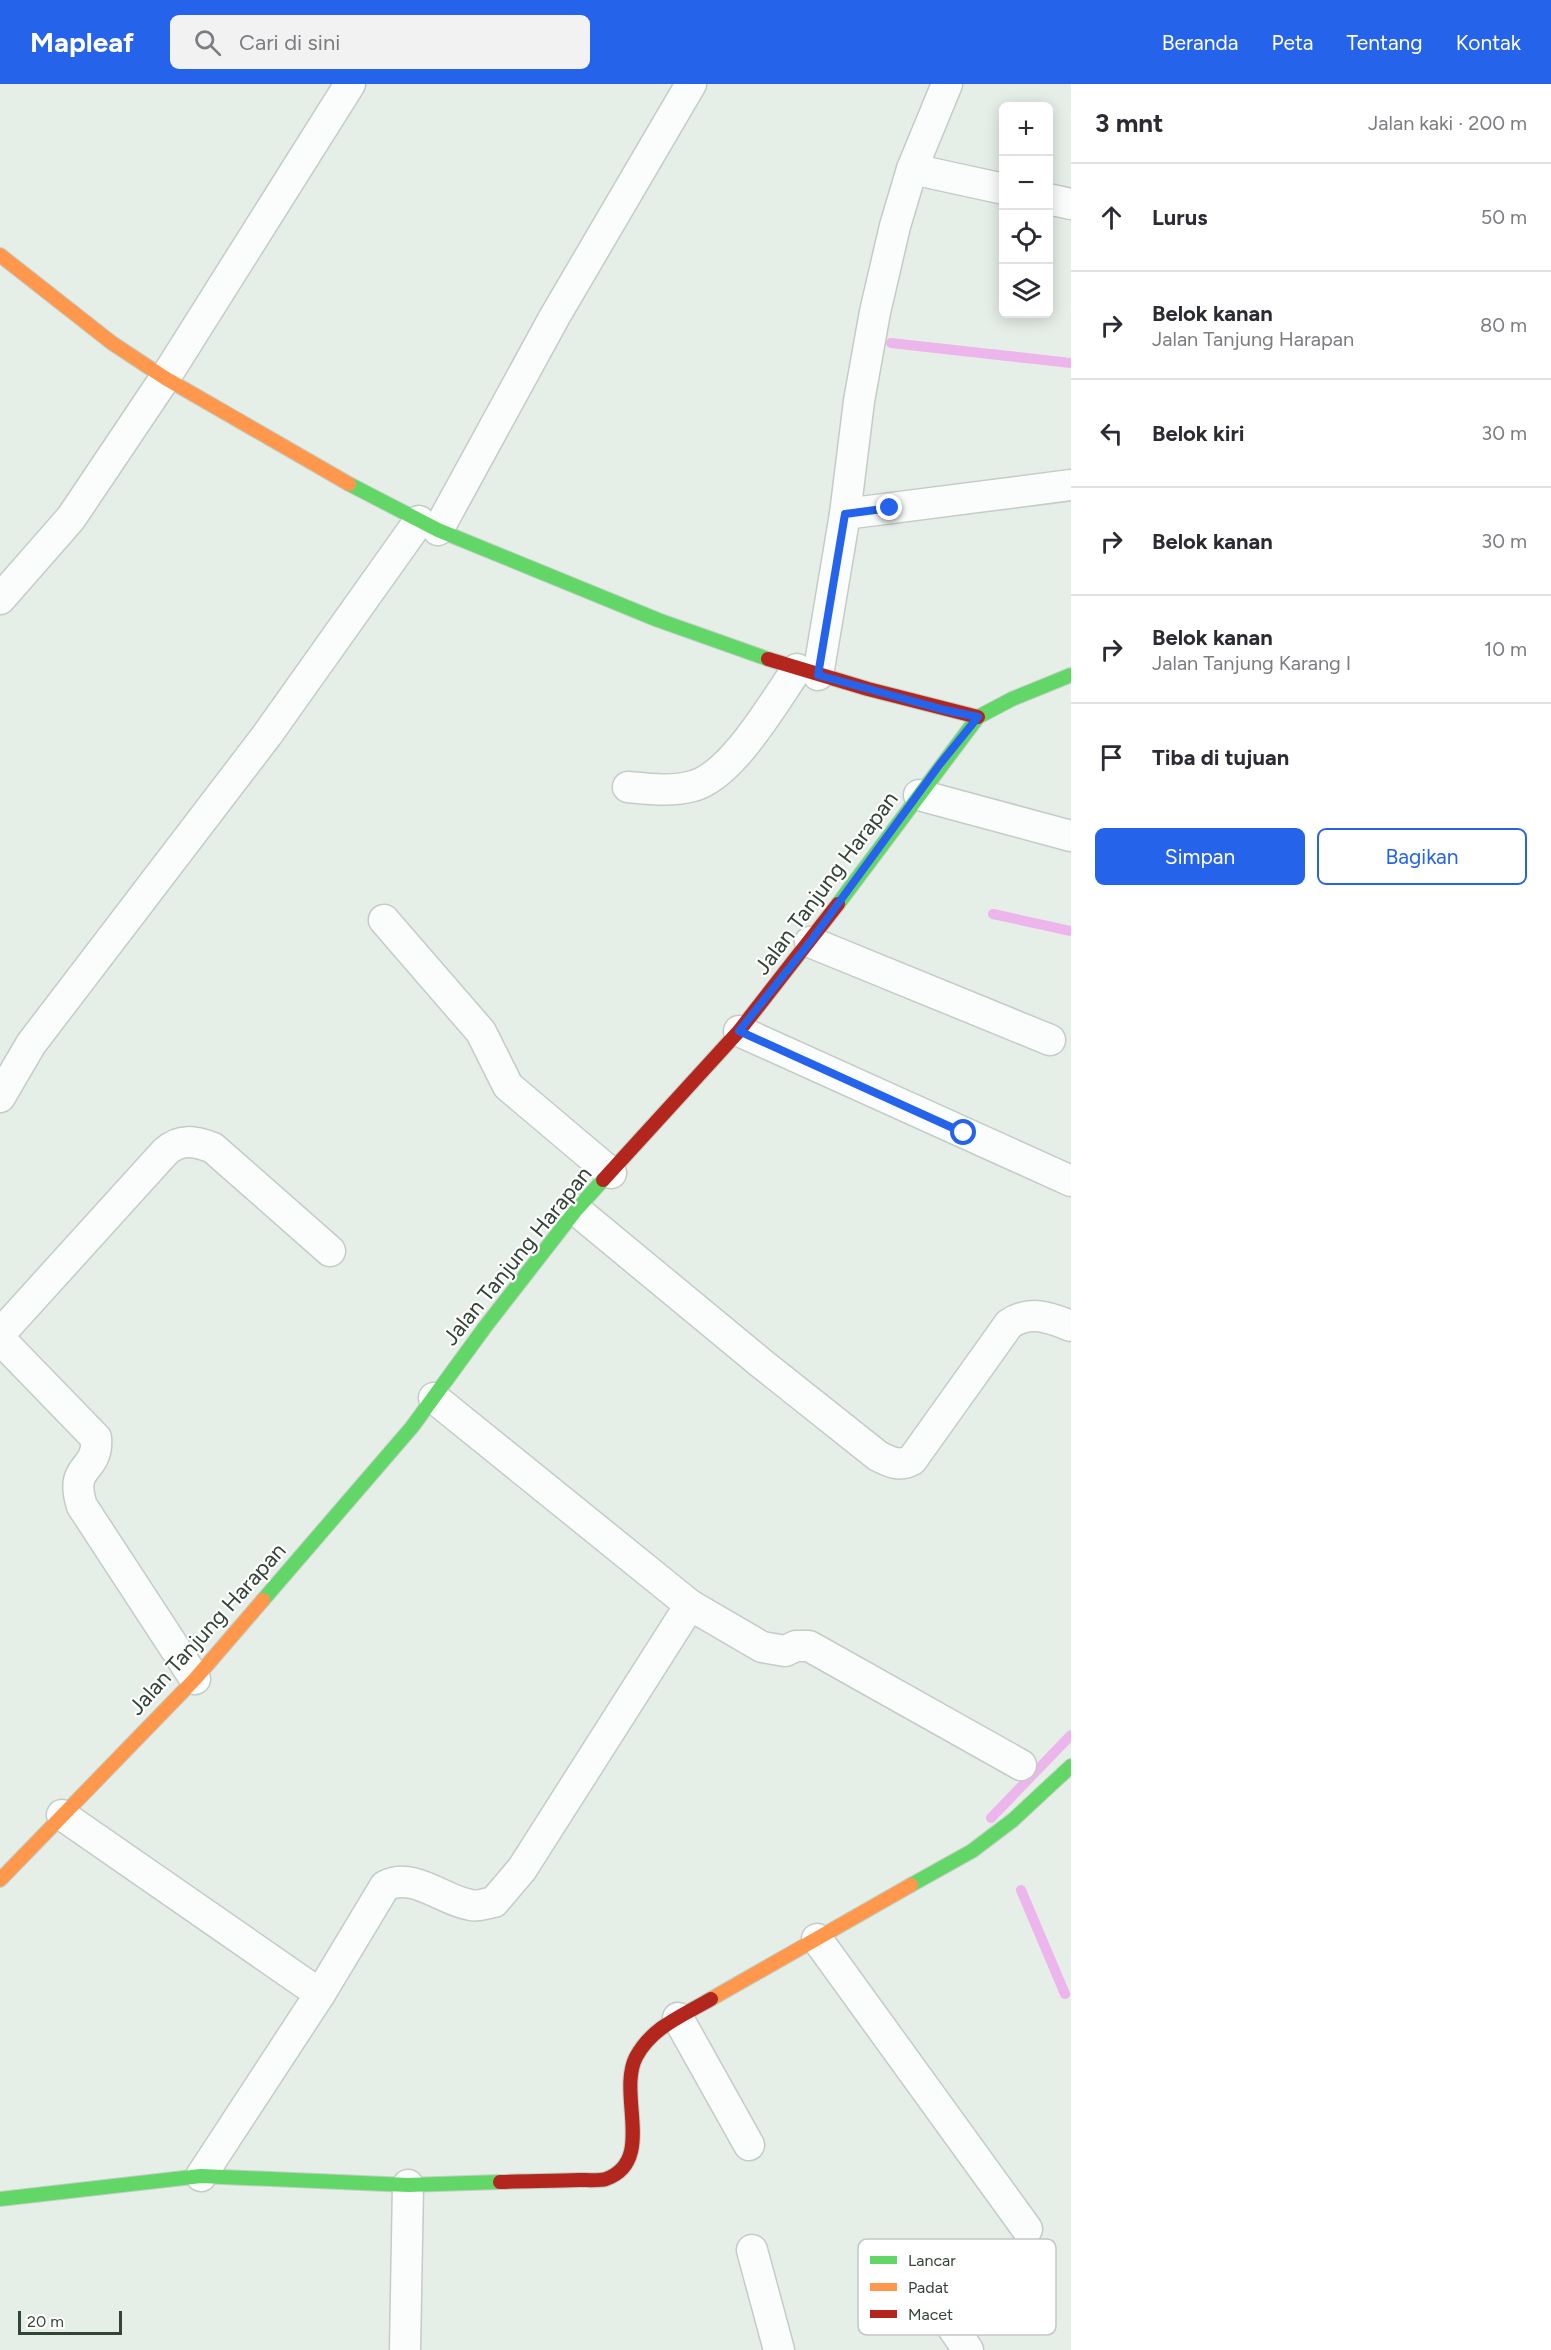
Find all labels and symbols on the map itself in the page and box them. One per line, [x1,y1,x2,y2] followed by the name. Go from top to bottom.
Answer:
[876,494,902,520] route end
[748,786,904,980] street label: Jalan Tanjung Harapan
[950,1119,976,1145] route start
[437,1161,597,1351] street label: Jalan Tanjung Harapan
[123,1537,291,1721] street label: Jalan Tanjung Harapan
[858,2239,1056,2335] legend
[908,2251,956,2270] text: Lancar
[908,2278,949,2297] text: Padat
[908,2305,953,2324] text: Macet
[18,2308,122,2336] scale bar

